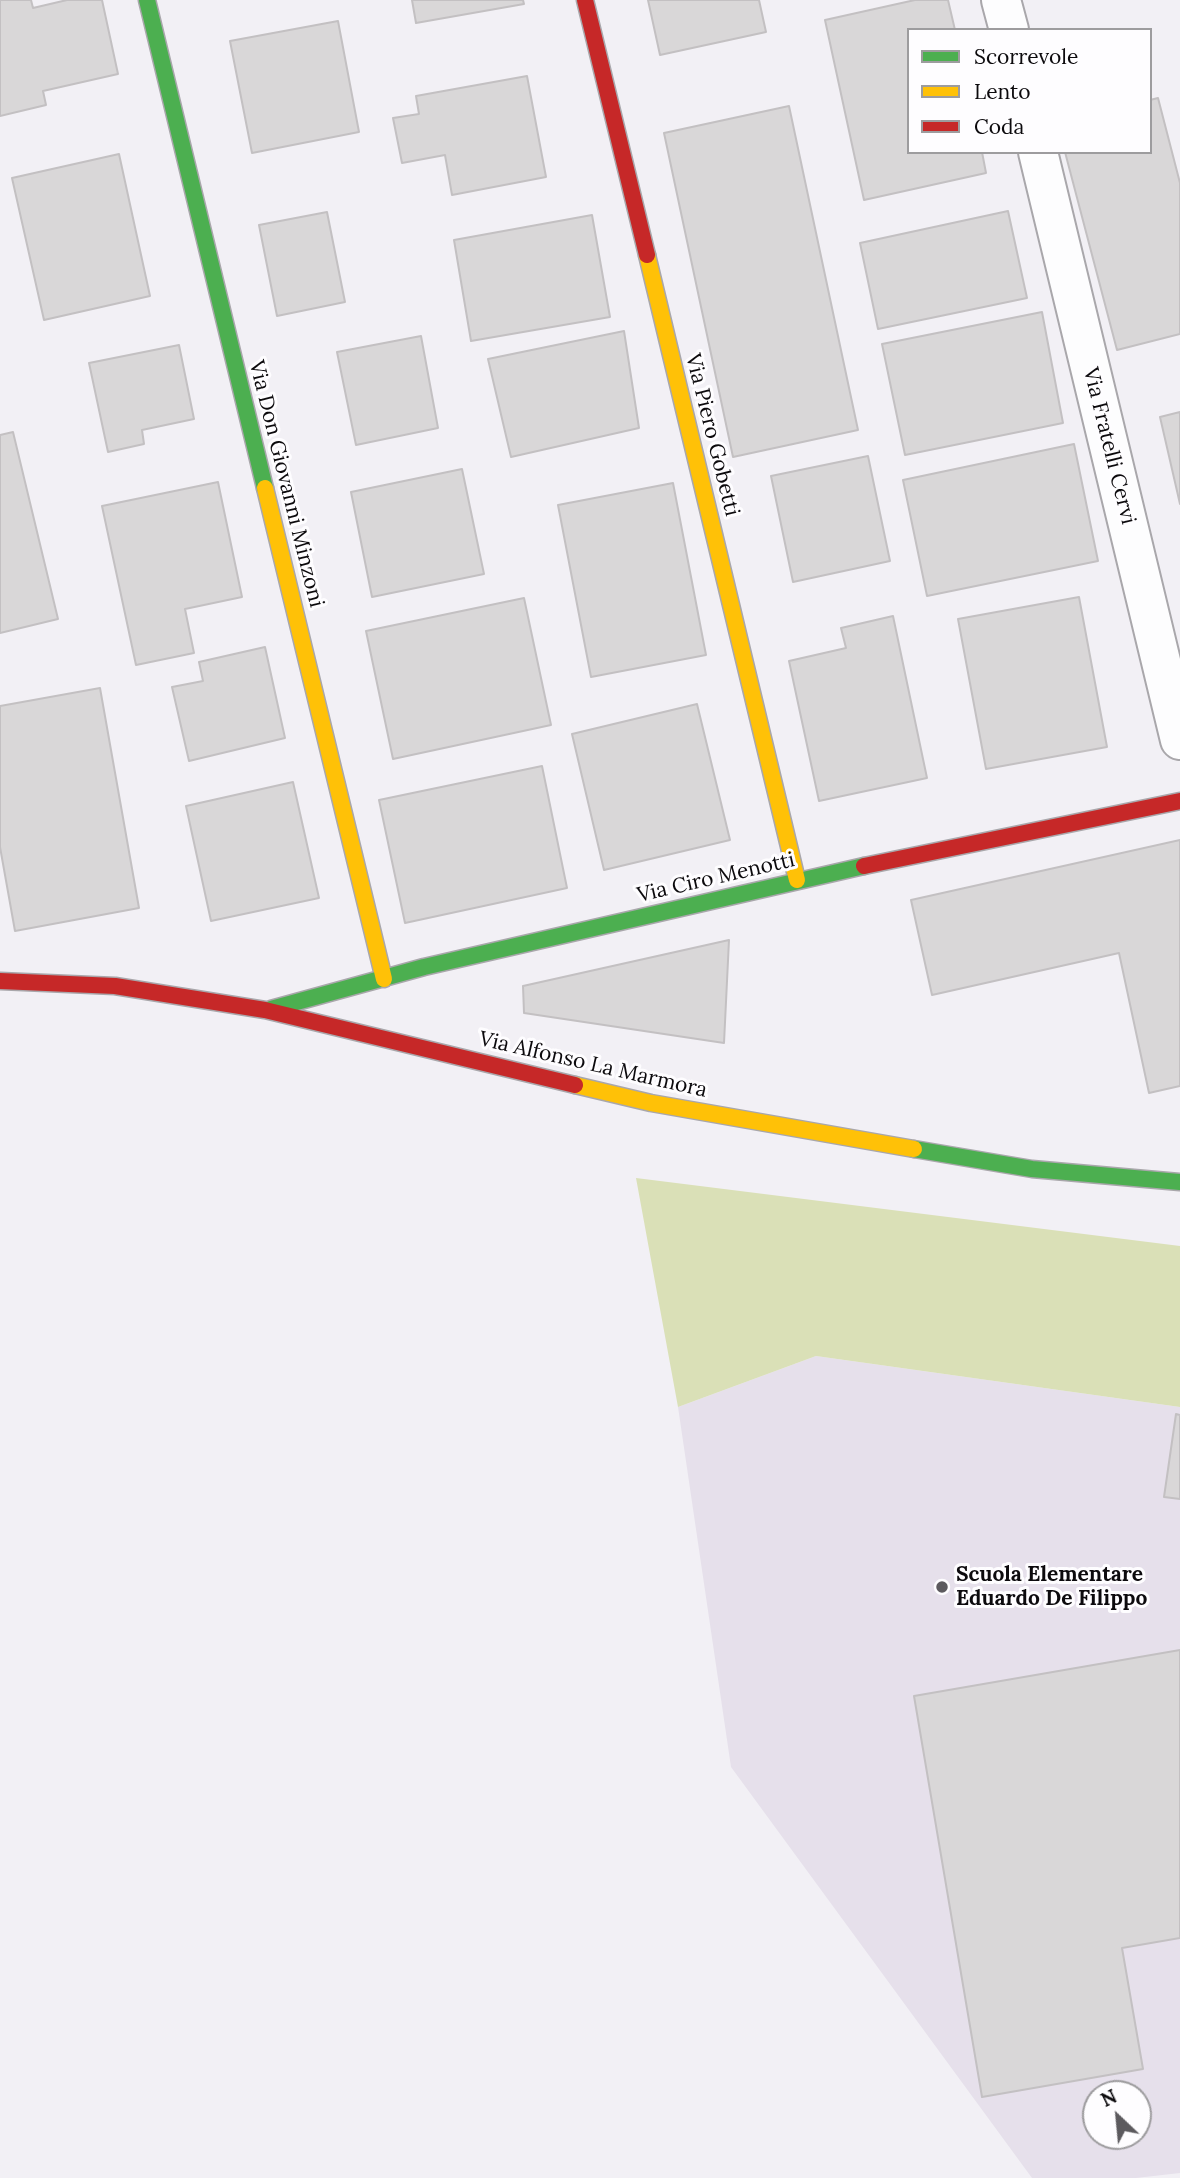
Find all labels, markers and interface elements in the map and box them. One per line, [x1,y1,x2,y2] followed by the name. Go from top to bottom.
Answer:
[907,28,1152,154] legend
[974,43,1078,70] text: Scorrevole
[974,78,1031,105] text: Lento
[974,113,1024,140] text: Coda
[680,351,744,519] street label: Via Piero Gobetti
[243,358,329,610] street label: Via Don Giovanni Minzoni
[1077,365,1141,527] street label: Via Fratelli Cervi
[635,848,797,908] street label: Via Ciro Menotti
[477,1027,709,1103] street label: Via Alfonso La Marmora
[956,1562,1147,1612] place label: Scuola Elementare Eduardo De Filippo
[934,1579,950,1595] marker: Scuola Elementare Eduardo De Filippo
[1082,2080,1152,2150] north arrow
[1097,2084,1121,2112] text: N

